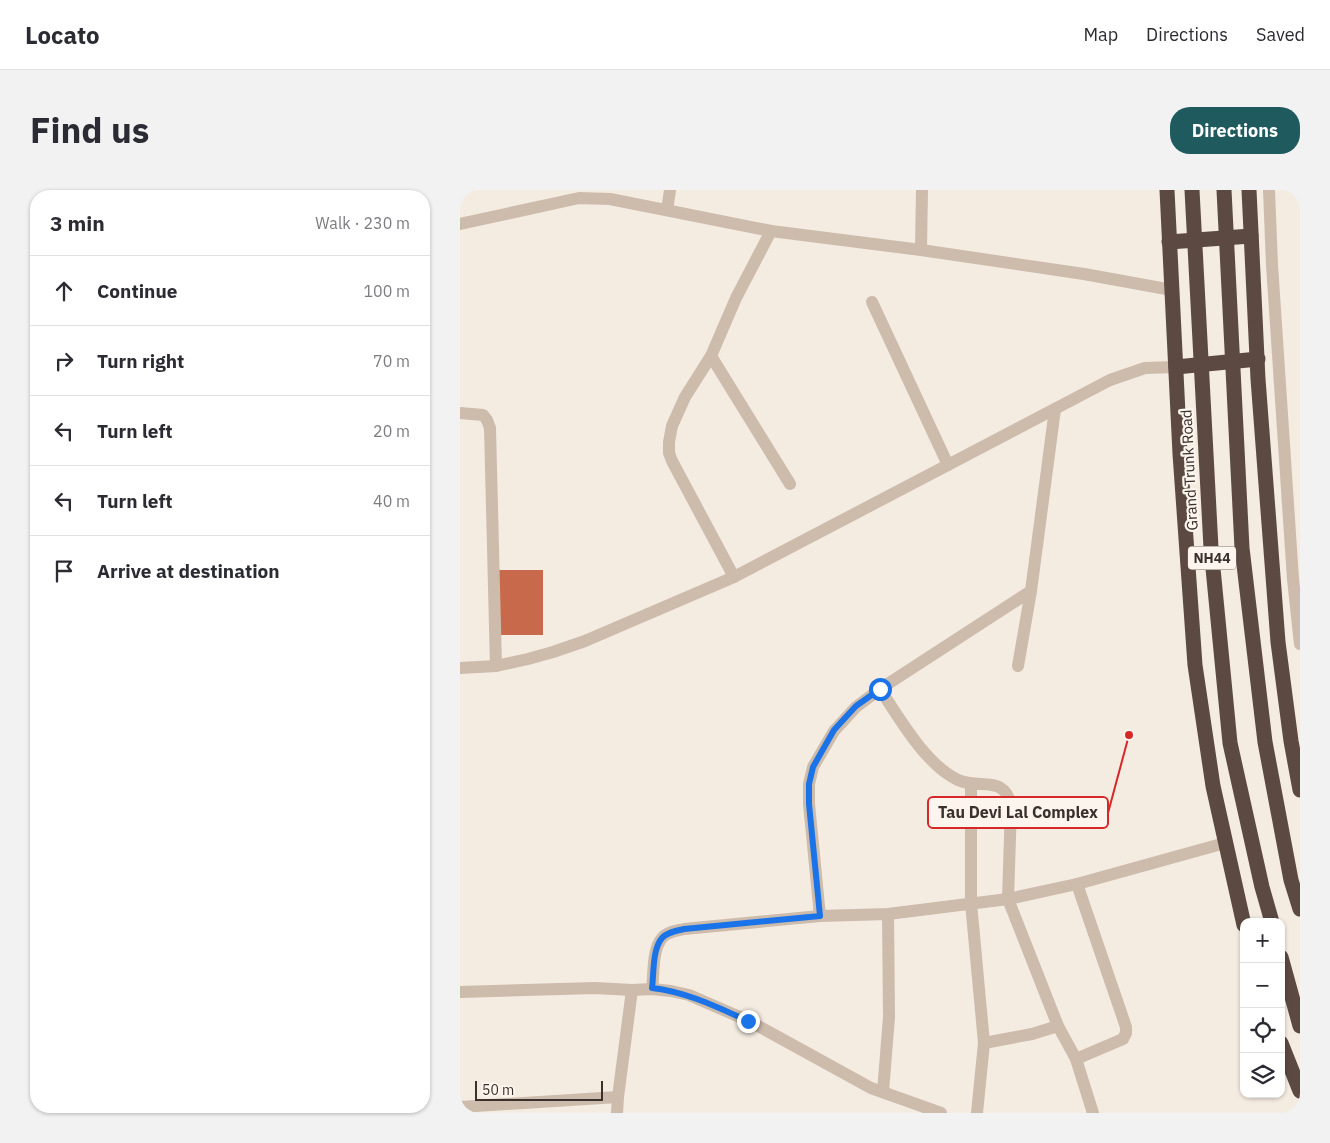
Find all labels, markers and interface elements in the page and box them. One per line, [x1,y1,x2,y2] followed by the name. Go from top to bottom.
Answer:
[25,19,100,51] text: Locato
[1083,23,1118,46] text: Map
[1146,23,1228,46] text: Directions
[1256,23,1305,46] text: Saved
[30,107,149,153] text: Find us
[1170,107,1300,154] button: Directions
[50,209,105,237] text: 3 min
[315,213,410,233] text: Walk · 230 m
[50,277,78,305] icon: ahead
[97,279,177,303] text: Continue
[363,281,410,301] text: 100 m
[50,347,78,375] icon: right
[97,349,184,373] text: Turn right
[373,351,410,371] text: 70 m
[1176,409,1202,531] street label: Grand Trunk Road
[50,417,78,445] icon: left
[97,419,173,443] text: Turn left
[373,421,410,441] text: 20 m
[50,487,78,515] icon: left
[97,489,173,513] text: Turn left
[373,491,410,511] text: 40 m
[1188,546,1236,569] road number: NH44
[50,557,78,585] icon: arrive
[97,559,280,583] text: Arrive at destination
[869,678,892,701] route start
[928,797,1108,828] callout: Tau Devi Lal Complex
[938,802,1098,822] text: Tau Devi Lal Complex
[1240,918,1285,1098] map controls
[1240,918,1285,963] button: +
[1240,963,1285,1008] button: −
[1240,1008,1285,1053] button: locate
[737,1010,760,1033] route end
[1240,1053,1285,1098] button: layers
[475,1078,602,1101] scale bar
[482,1081,514,1099] text: 50 m

